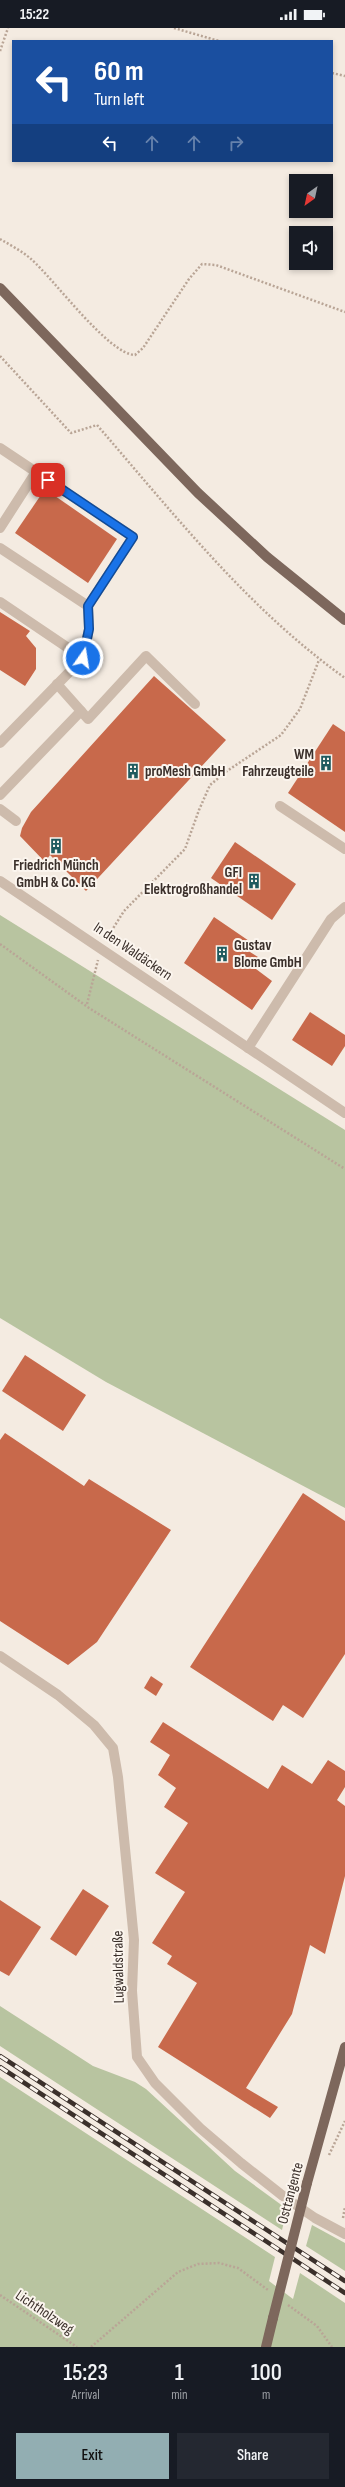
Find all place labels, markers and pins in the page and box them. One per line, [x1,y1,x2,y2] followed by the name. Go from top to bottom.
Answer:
[31,463,65,497] pin
[242,745,314,781] place label: WM Fahrzeugteile
[317,754,335,772] building icon: WM Fahrzeugteile
[124,762,142,780] building icon: proMesh GmbH
[145,762,226,781] place label: proMesh GmbH
[47,837,65,855] building icon: Friedrich Münch GmbH & Co. KG
[13,856,99,892] place label: Friedrich Münch GmbH & Co. KG
[144,863,242,899] place label: GFI Elektrogroßhandel
[245,872,263,890] building icon: GFI Elektrogroßhandel
[234,936,302,972] place label: Gustav Blome GmbH
[213,945,231,963] building icon: Gustav Blome GmbH

